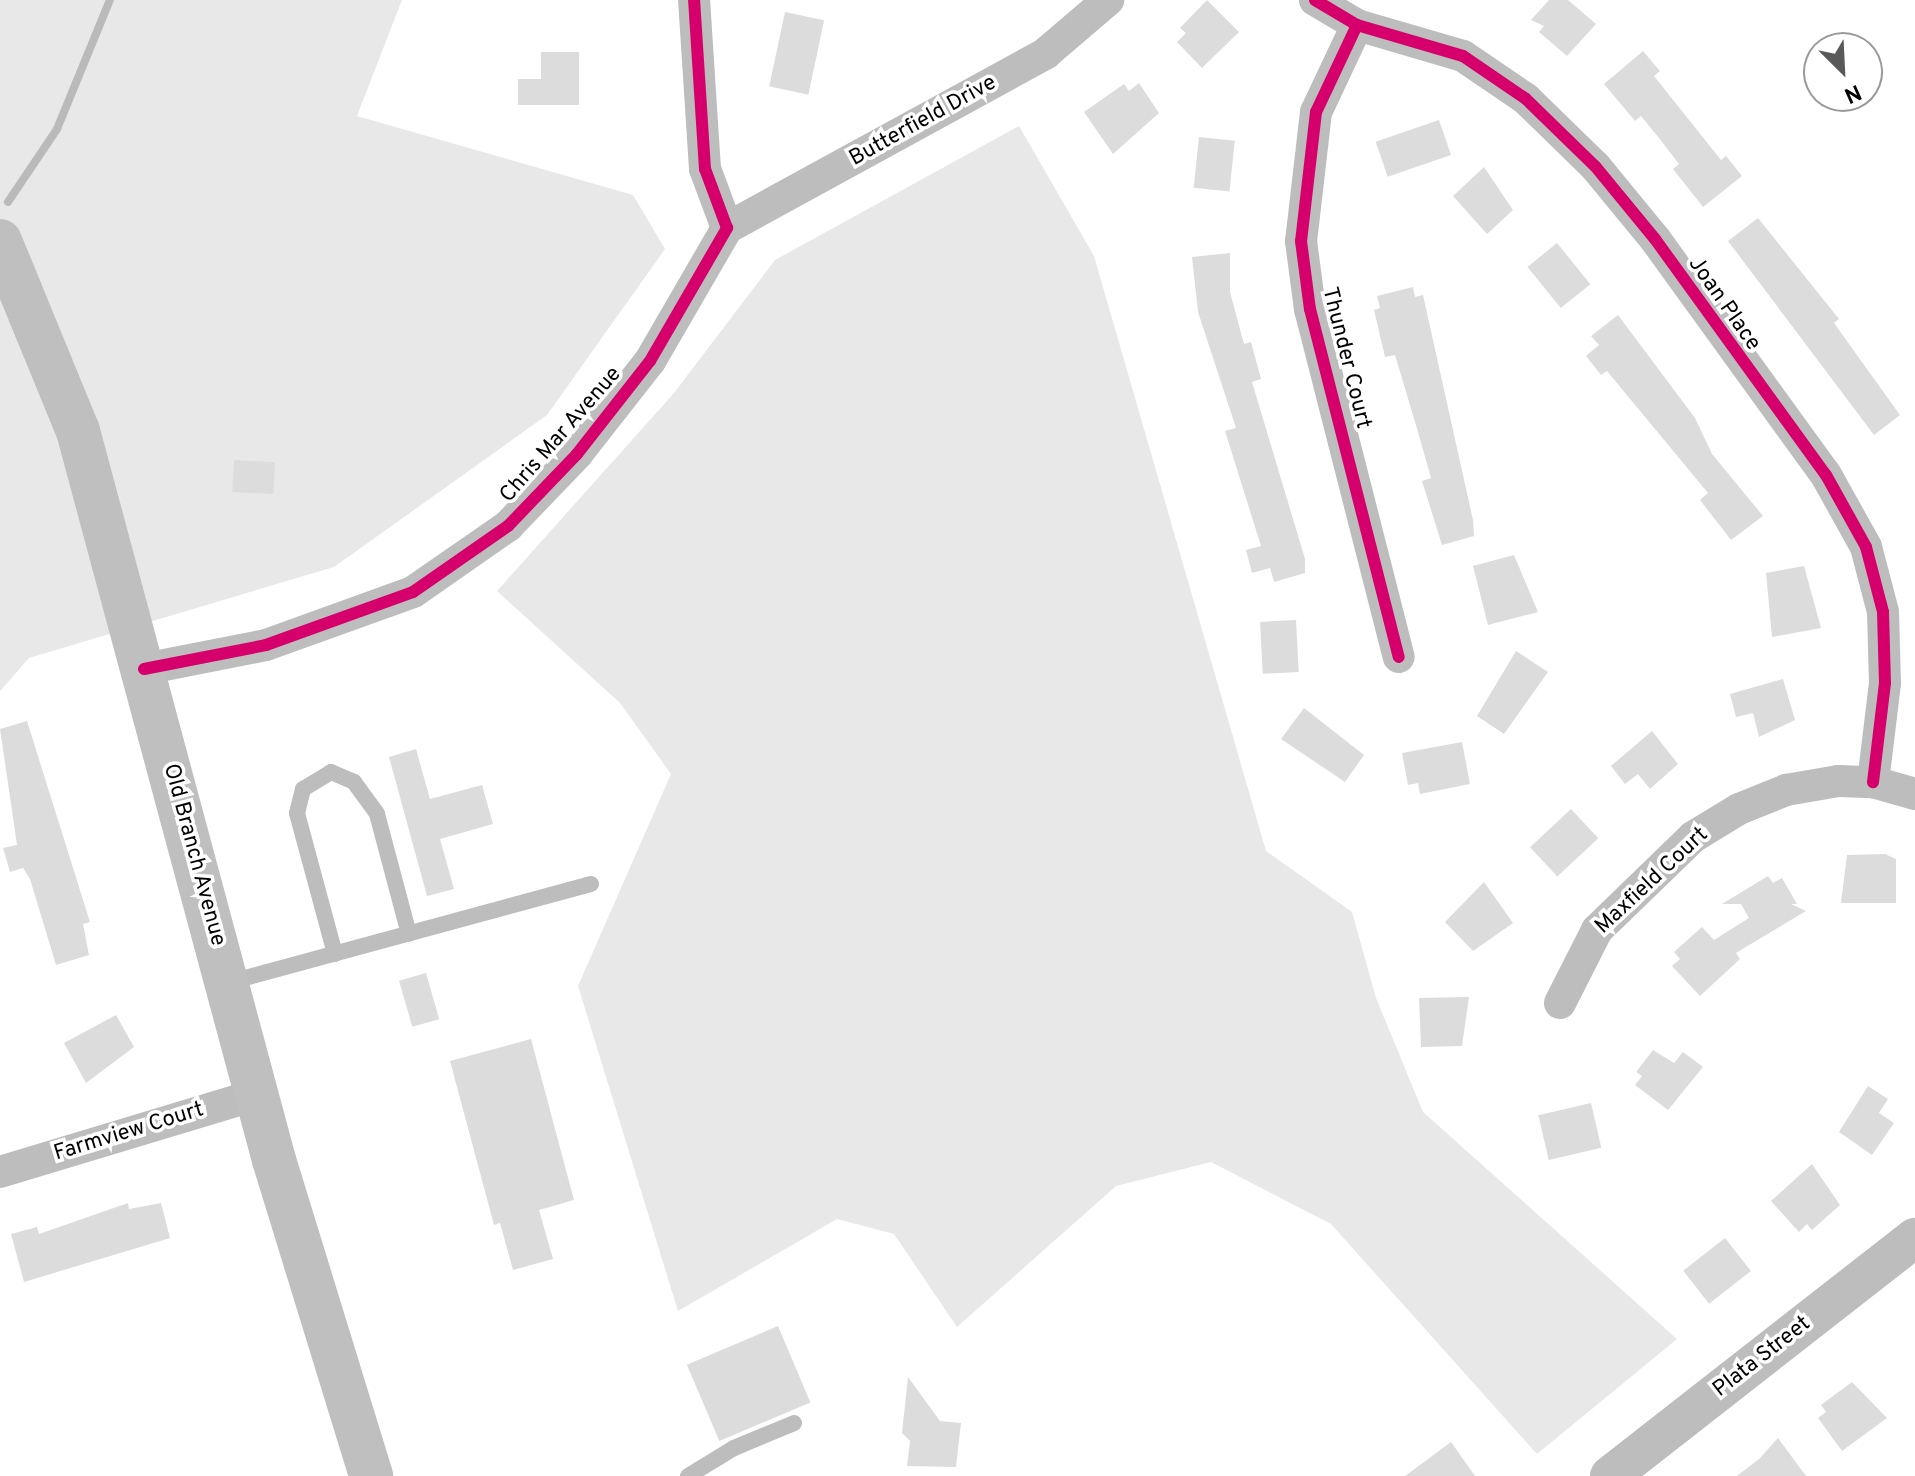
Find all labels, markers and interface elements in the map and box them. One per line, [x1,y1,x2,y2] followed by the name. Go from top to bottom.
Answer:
[1803,32,1883,112] north arrow
[845,70,1001,172] street label: Butterfield Drive
[1839,77,1865,108] text: N
[1682,252,1766,356] street label: Joan Place
[1316,284,1376,432] street label: Thunder Court
[494,361,628,509] street label: Chris Mar Avenue
[157,760,231,950] street label: Old Branch Avenue
[1590,822,1714,940] street label: Maxfield Court
[51,1097,207,1167] street label: Farmview Court
[1708,1311,1816,1403] street label: Plata Street

